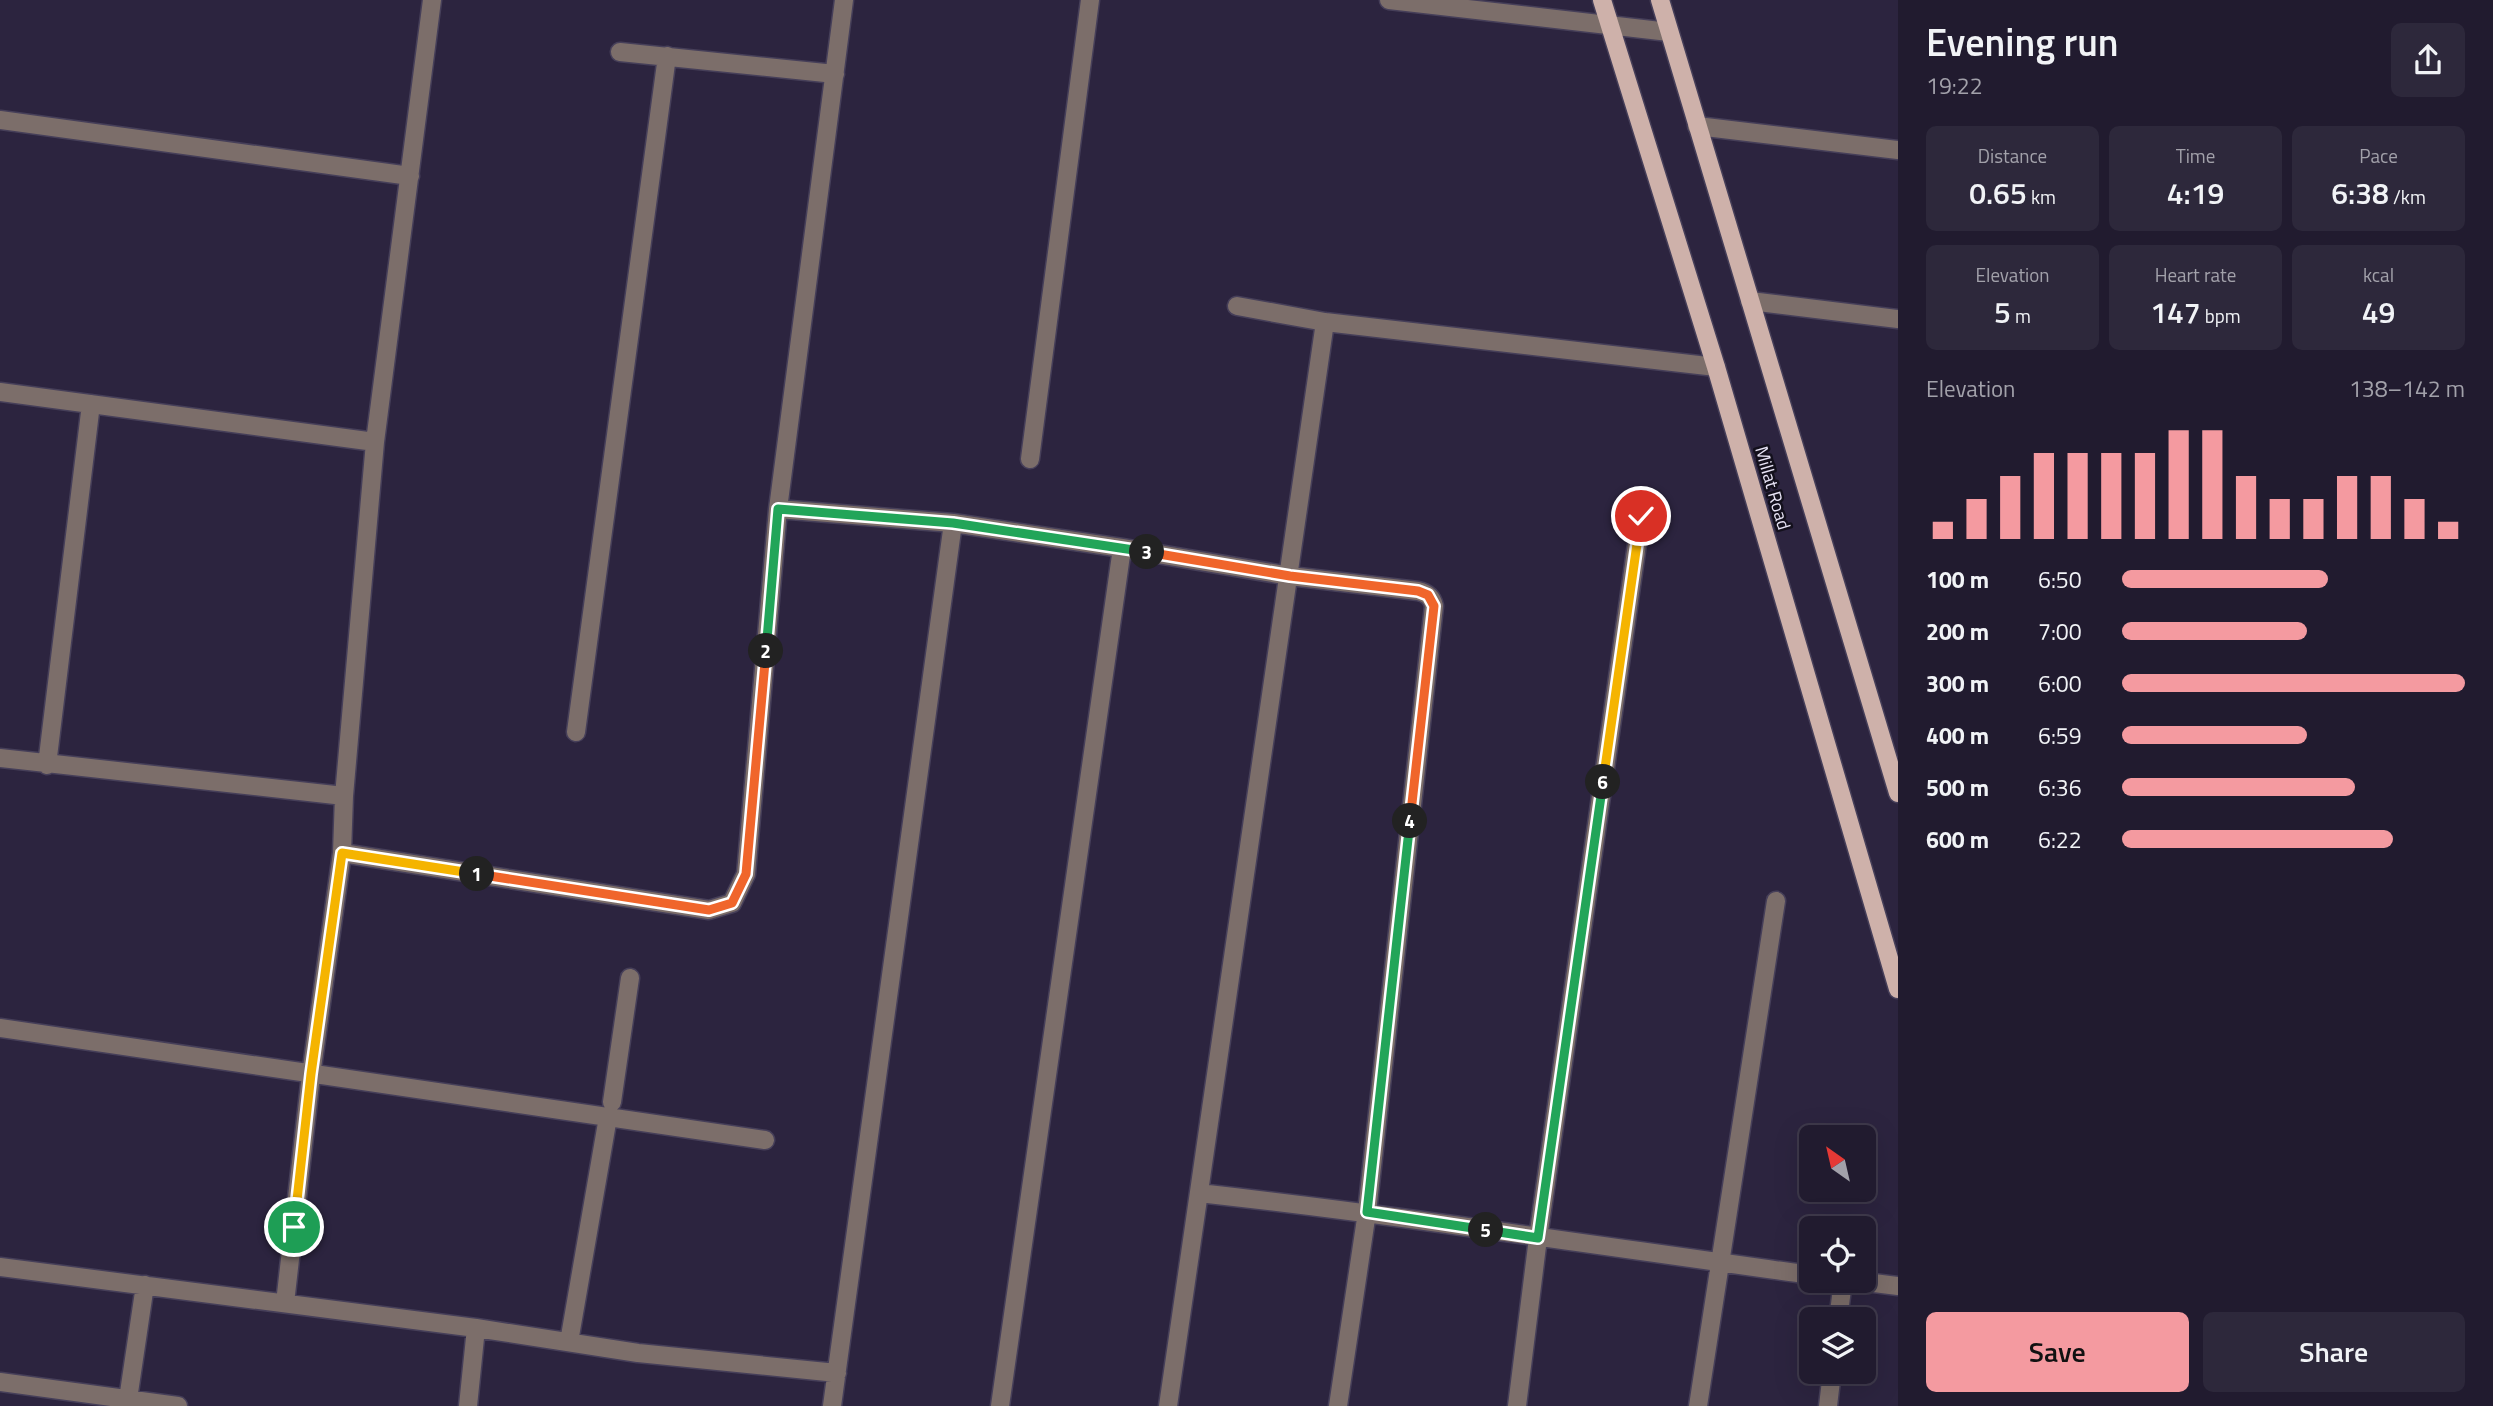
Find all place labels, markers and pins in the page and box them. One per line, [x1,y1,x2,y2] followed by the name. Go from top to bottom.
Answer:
[1611,486,1671,546] pin
[1130,534,1164,570] pin: 3
[748,634,784,668] pin: 2
[1586,764,1620,800] pin: 6
[1392,804,1428,838] pin: 4
[460,856,494,892] pin: 1
[264,1197,324,1257] pin
[1468,1212,1504,1248] pin: 5

